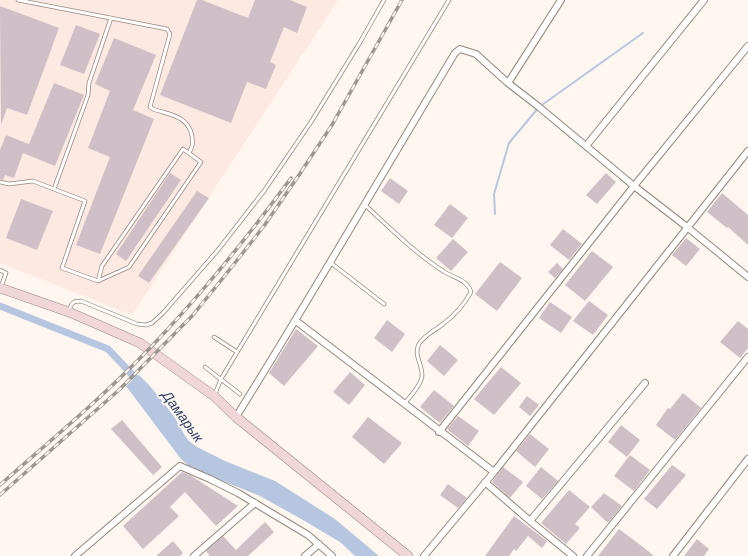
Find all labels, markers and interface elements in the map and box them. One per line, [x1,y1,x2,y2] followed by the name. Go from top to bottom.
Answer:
[158,388,206,446] water label: Дамарык

